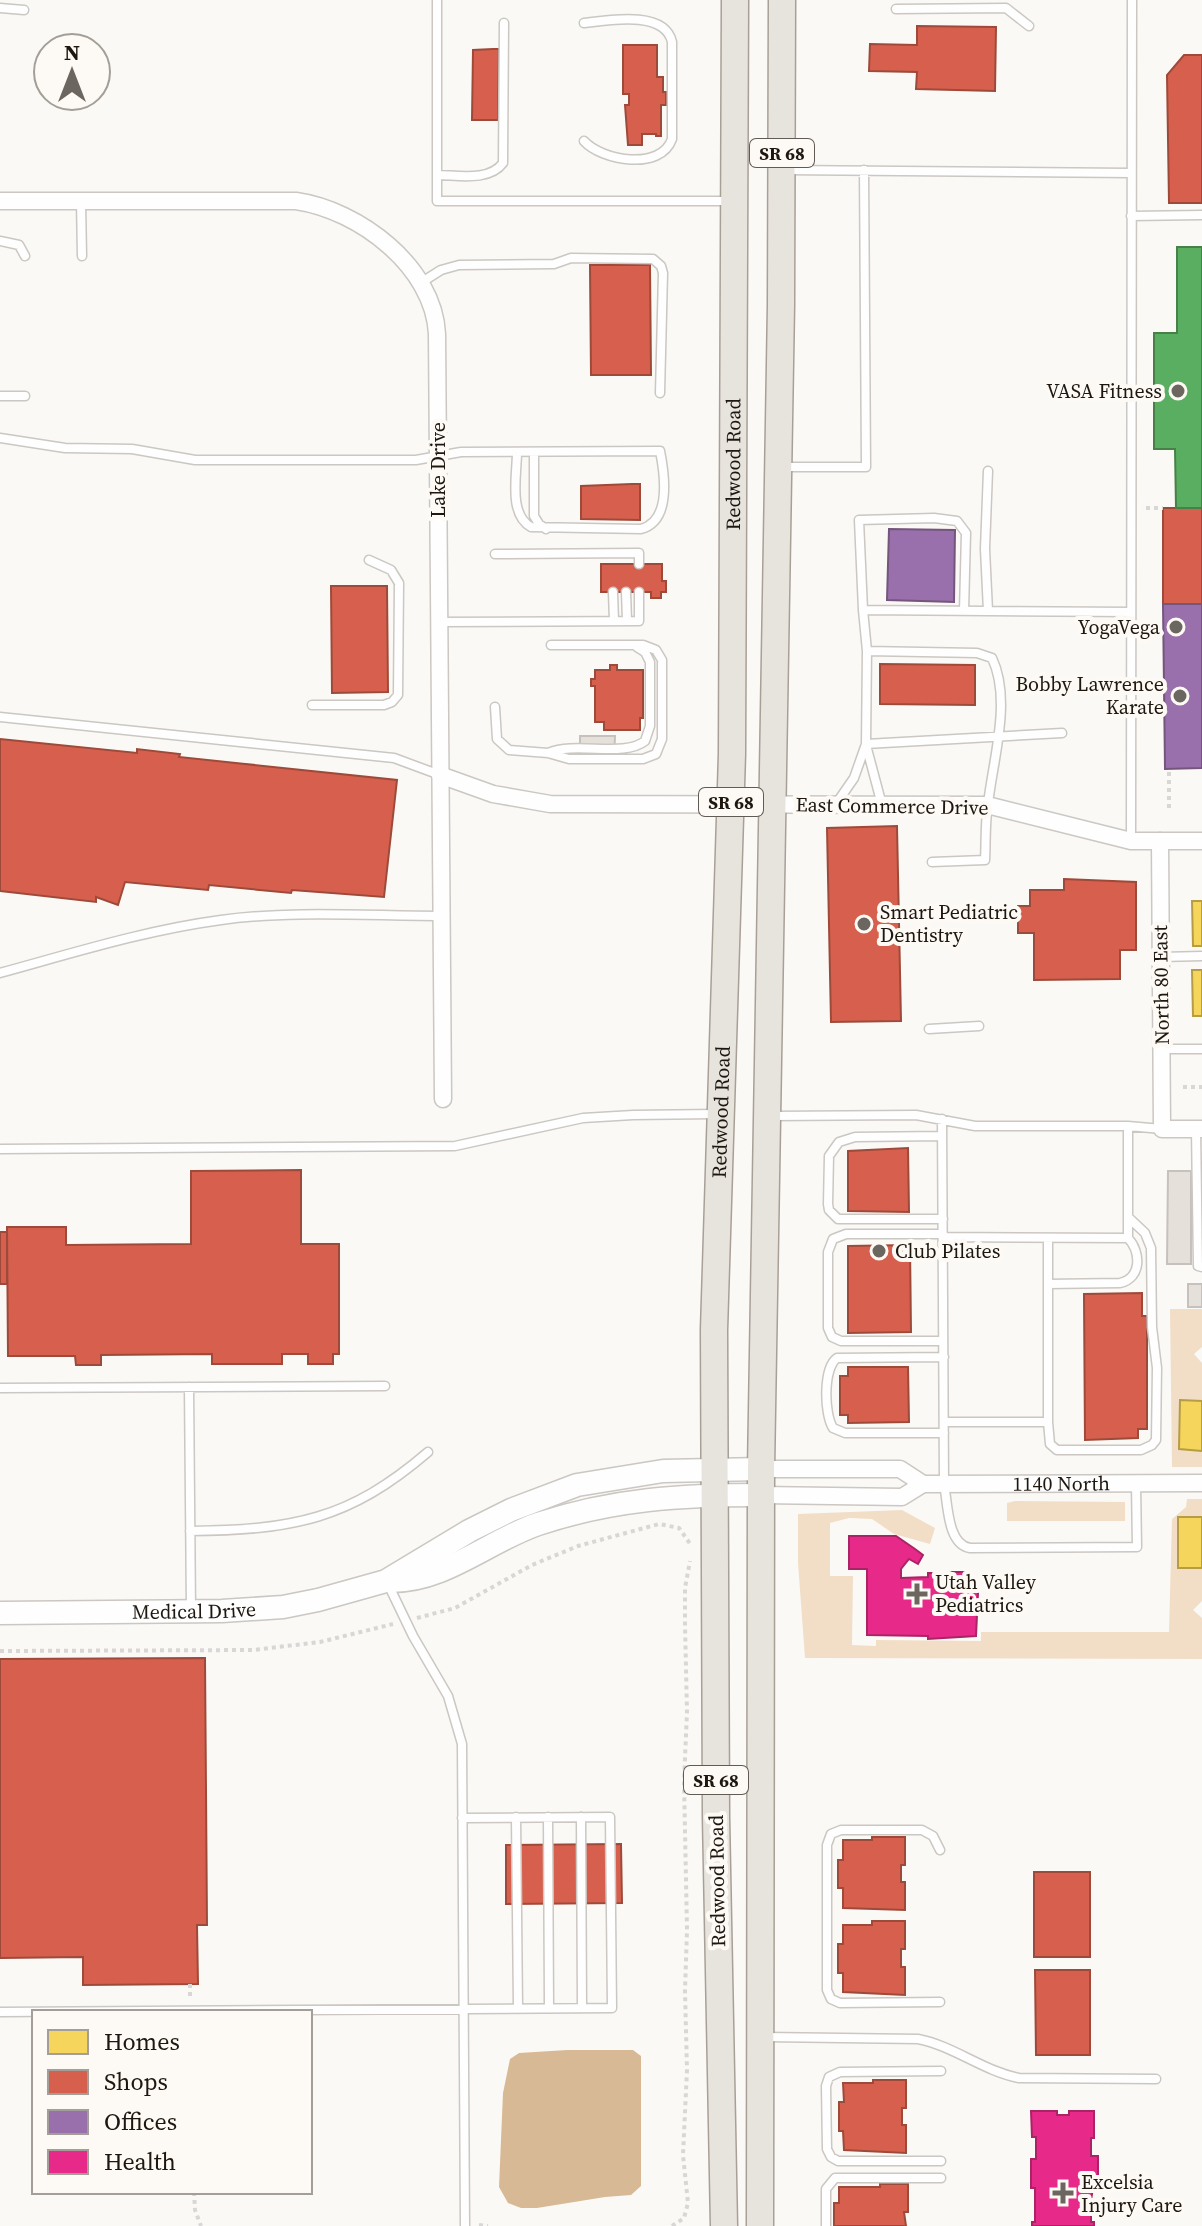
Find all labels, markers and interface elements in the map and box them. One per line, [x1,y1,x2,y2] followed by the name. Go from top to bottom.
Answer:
[32,32,112,112] north arrow
[64,37,80,67] text: N
[750,139,814,167] road number: SR 68
[1046,377,1162,405] place label: VASA Fitness
[1169,382,1187,400] marker: VASA Fitness
[719,397,747,531] street label: Redwood Road
[424,422,452,518] street label: Lake Drive
[1078,613,1161,641] place label: YogaVega
[1167,618,1185,636] marker: YogaVega
[1016,670,1164,721] place label: Bobby Lawrence Karate
[1171,687,1189,705] marker: Bobby Lawrence Karate
[699,788,763,816] road number: SR 68
[795,790,989,822] street label: East Commerce Drive
[880,898,1018,949] place label: Smart Pediatric Dentistry
[855,915,873,933] marker: Smart Pediatric Dentistry
[1146,924,1176,1045] street label: North 80 East
[705,1045,737,1179] street label: Redwood Road
[895,1237,1001,1265] place label: Club Pilates
[870,1242,888,1260] marker: Club Pilates
[1012,1469,1110,1498] street label: 1140 North
[935,1568,1037,1619] place label: Utah Valley Pediatrics
[906,1583,928,1605] marker: Utah Valley Pediatrics
[132,1595,257,1626] street label: Medical Drive
[684,1766,748,1794] road number: SR 68
[702,1814,732,1947] street label: Redwood Road
[32,2010,312,2194] legend
[104,2025,180,2058] text: Homes
[104,2065,168,2098] text: Shops
[104,2105,177,2138] text: Offices
[104,2145,176,2178] text: Health
[1081,2168,1182,2219] place label: Excelsia Injury Care
[1052,2182,1074,2204] marker: Excelsia Injury Care

